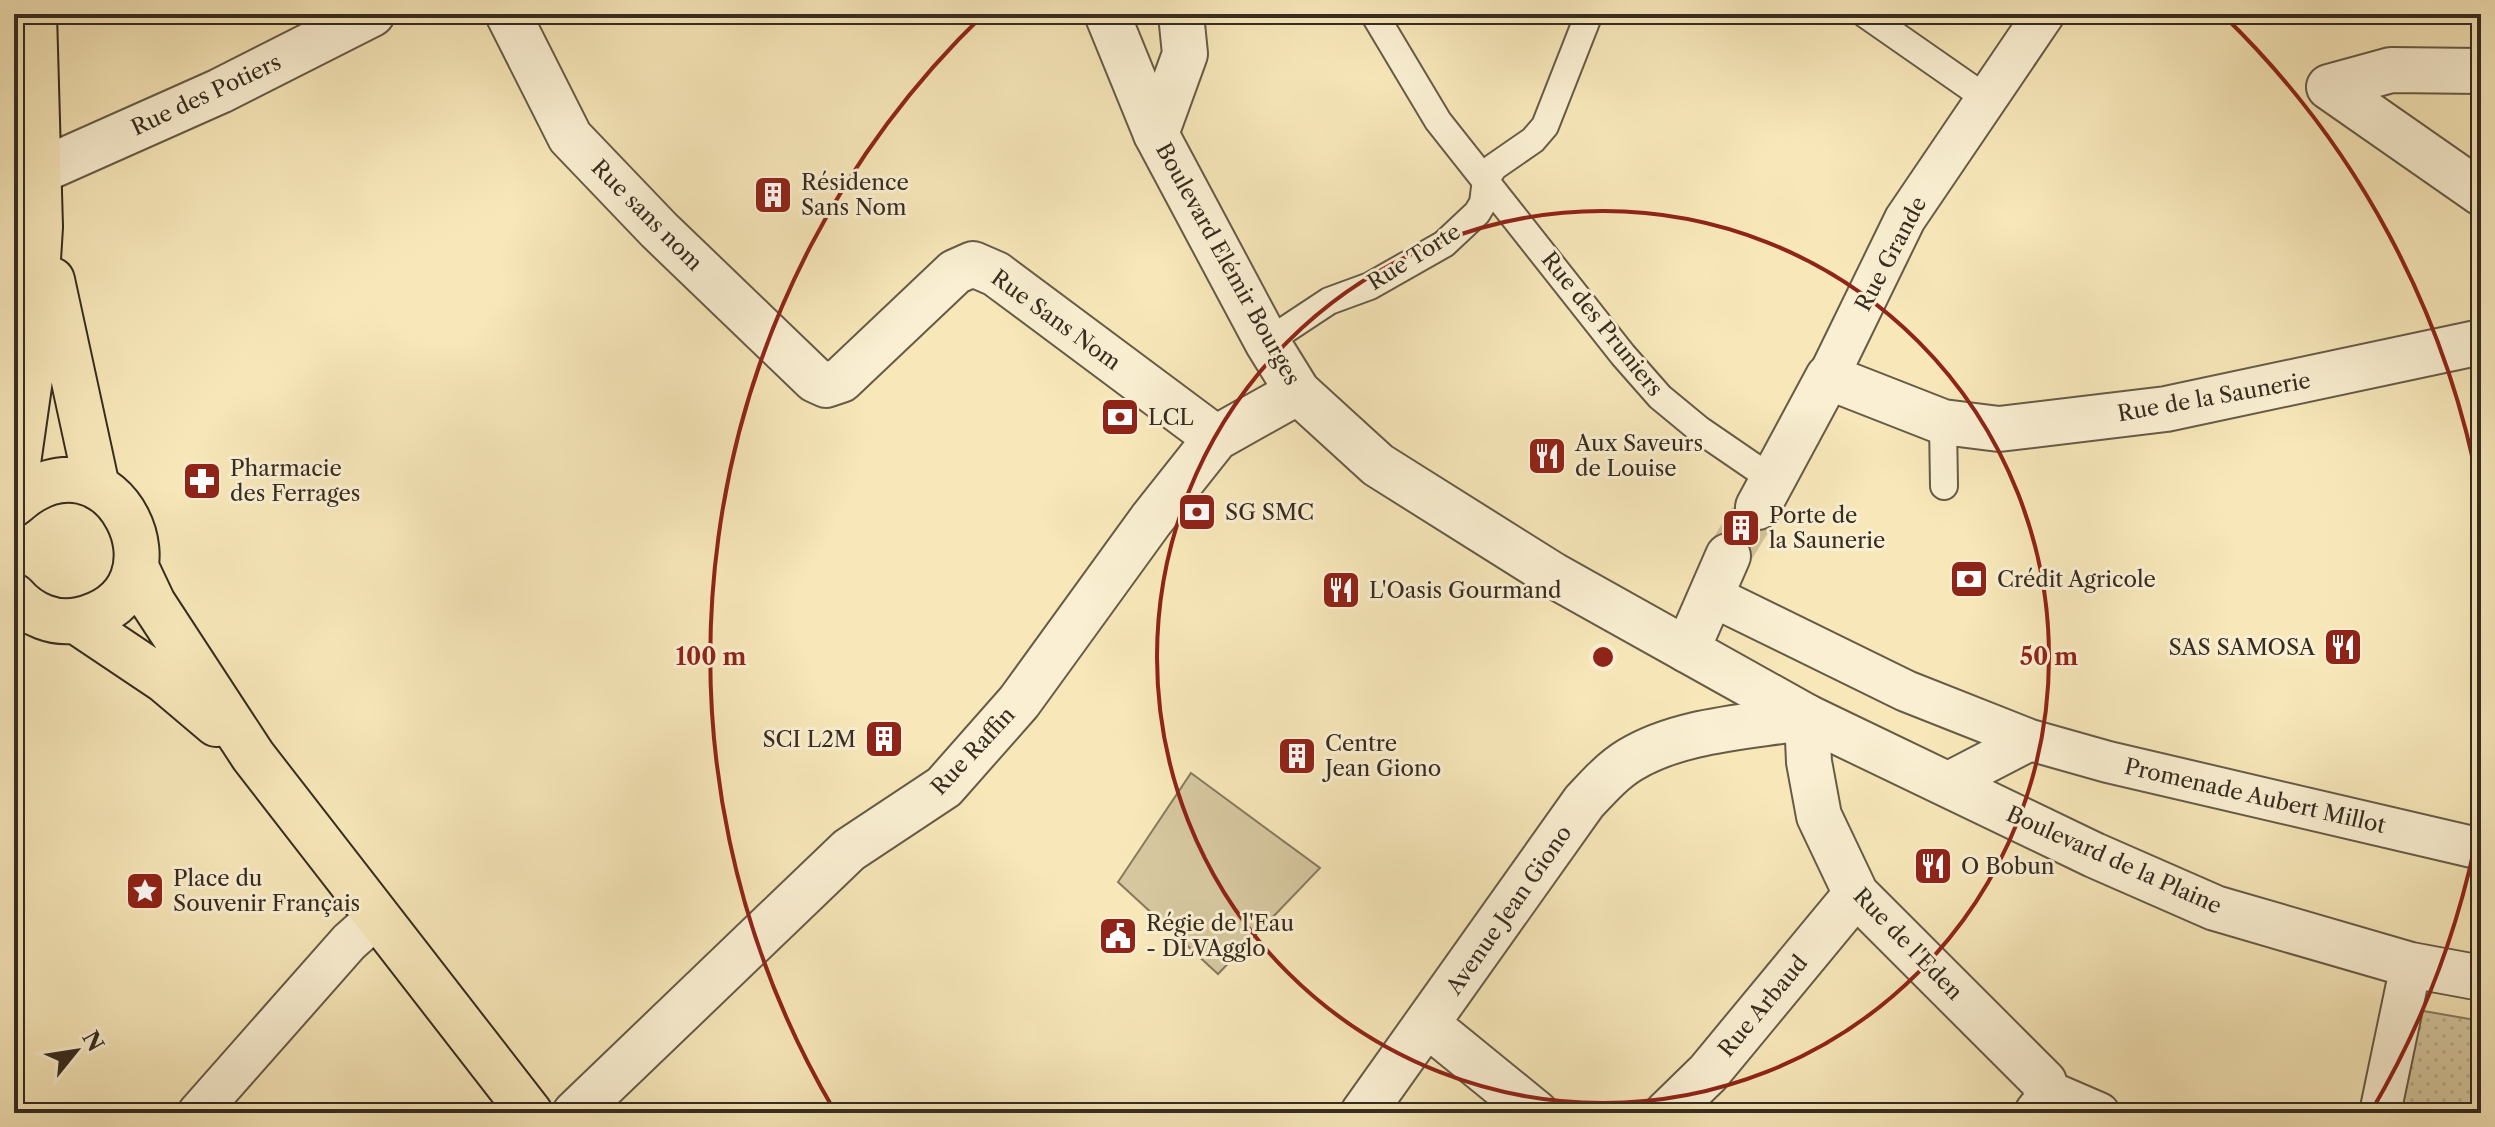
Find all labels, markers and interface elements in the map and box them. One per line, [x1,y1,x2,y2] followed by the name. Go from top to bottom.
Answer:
[127,49,285,141] street label: Rue des Potiers
[1150,138,1306,390] street label: Boulevard Elémir Bourges
[586,154,709,277] street label: Rue sans nom
[801,169,909,221] place label: Résidence Sans Nom
[752,174,794,216] building icon: Résidence Sans Nom
[1850,192,1932,316] street label: Rue Grande
[1363,218,1465,296] street label: Rue Torte
[1536,246,1668,402] street label: Rue des Pruniers
[986,264,1126,376] street label: Rue Sans Nom
[2115,367,2313,427] street label: Rue de la Saunerie
[1099,396,1141,438] bank icon: LCL
[1148,404,1194,431] place label: LCL
[1574,430,1703,482] place label: Aux Saveurs de Louise
[1526,435,1568,477] restaurant icon: Aux Saveurs de Louise
[230,455,360,507] place label: Pharmacie des Ferrages
[181,460,223,502] pharmacy icon: Pharmacie des Ferrages
[1176,491,1218,533] bank icon: SG SMC
[1225,499,1314,526] place label: SG SMC
[1769,502,1885,554] place label: Porte de la Saunerie
[1720,507,1762,549] building icon: Porte de la Saunerie
[1948,558,1990,600] bank icon: Crédit Agricole
[1997,566,2156,593] place label: Crédit Agricole
[1320,569,1362,611] restaurant icon: L'Oasis Gourmand
[1369,577,1561,604] place label: L'Oasis Gourmand
[2322,626,2364,668] restaurant icon: SAS SAMOSA
[2168,634,2316,661] place label: SAS SAMOSA
[675,642,747,671] text: 100 m
[2020,642,2078,671] text: 50 m
[1589,643,1617,671] centre of rings
[925,701,1021,801] street label: Rue Raffin
[863,718,905,760] building icon: SCI L2M
[762,726,856,753] place label: SCI L2M
[1322,730,1441,782] place label: Centre Jean Giono
[1276,735,1318,777] building icon: Centre Jean Giono
[2122,753,2388,839] street label: Promenade Aubert Millot
[2002,800,2226,920] street label: Boulevard de la Plaine
[1440,820,1578,1001] street label: Avenue Jean Giono
[1912,845,1954,887] restaurant icon: O Bobun
[1961,853,2055,880] place label: O Bobun
[173,865,360,917] place label: Place du Souvenir Français
[124,870,166,912] place icon: Place du Souvenir Français
[1848,882,1968,1006] street label: Rue de l'Eden
[1146,910,1294,962] place label: Régie de l'Eau - DLVAgglo
[1097,915,1139,957] public building icon: Régie de l'Eau - DLVAgglo
[1713,950,1813,1062] street label: Rue Arbaud
[36,1011,116,1091] north arrow
[76,1026,109,1056] text: N

